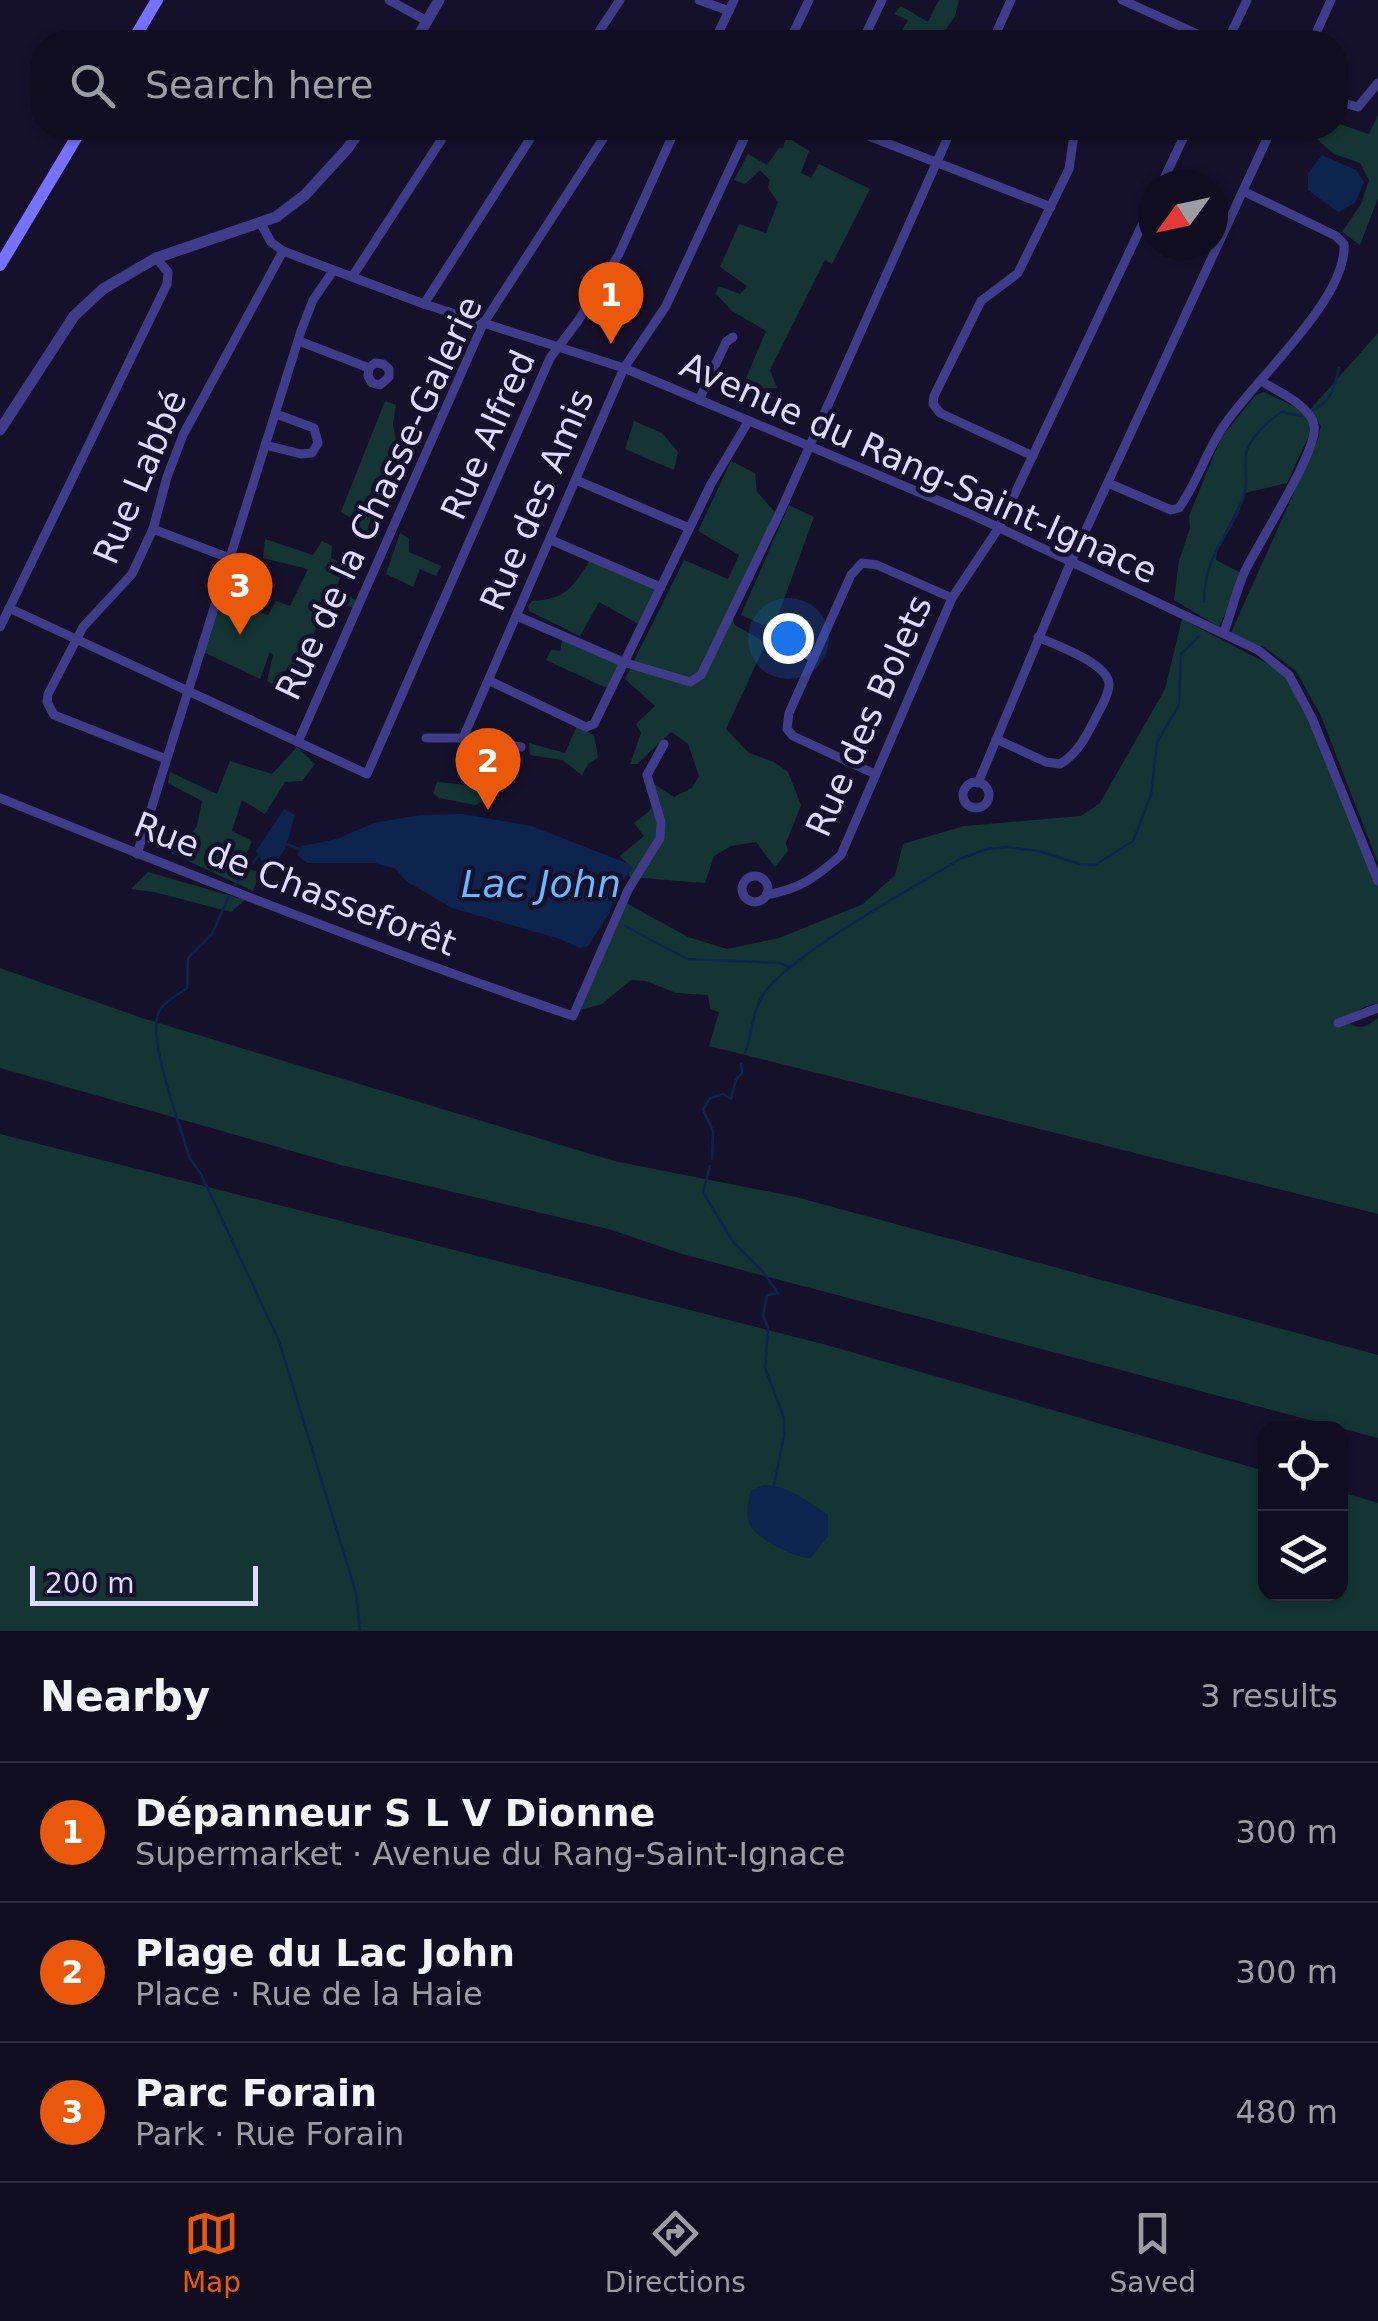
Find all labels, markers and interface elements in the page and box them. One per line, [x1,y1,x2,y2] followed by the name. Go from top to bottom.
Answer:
[30,30,1348,140] search box
[65,58,120,113] icon: search
[145,63,373,107] text: Search here
[1138,170,1228,260] north arrow
[578,262,644,344] pin: 1
[268,290,490,706] street label: Rue de la Chasse-Galerie
[433,344,543,526] street label: Rue Alfred
[674,344,1164,592] street label: Avenue du Rang-Saint-Ignace
[472,383,602,617] street label: Rue des Amis
[86,384,194,570] street label: Rue Labbé
[208,552,272,635] pin: 3
[798,589,940,843] street label: Rue des Bolets
[763,613,814,664] your location
[456,728,520,810] pin: 2
[129,804,461,964] street label: Rue de Chasseforêt
[461,862,621,906] water label: Lac John
[1258,1421,1348,1601] map controls
[1258,1421,1348,1511] button: locate
[1258,1511,1348,1601] button: layers
[30,1561,258,1606] scale bar
[45,1567,135,1600] text: 200 m
[40,1672,210,1721] text: Nearby
[1200,1677,1338,1715] text: 3 results
[135,1791,655,1835] text: Dépanneur S L V Dionne
[61,1813,84,1851] text: 1
[1236,1813,1338,1851] text: 300 m
[135,1835,845,1873] text: Supermarket · Avenue du Rang-Saint-Ignace
[135,1931,515,1975] text: Plage du Lac John
[61,1953,84,1991] text: 2
[1236,1953,1338,1991] text: 300 m
[135,1975,483,2013] text: Place · Rue de la Haie
[135,2071,377,2115] text: Parc Forain
[61,2093,84,2131] text: 3
[1236,2093,1338,2131] text: 480 m
[135,2115,404,2153] text: Park · Rue Forain
[182,2206,241,2299] tab: Map
[605,2206,746,2299] tab: Directions
[1110,2206,1196,2299] tab: Saved

